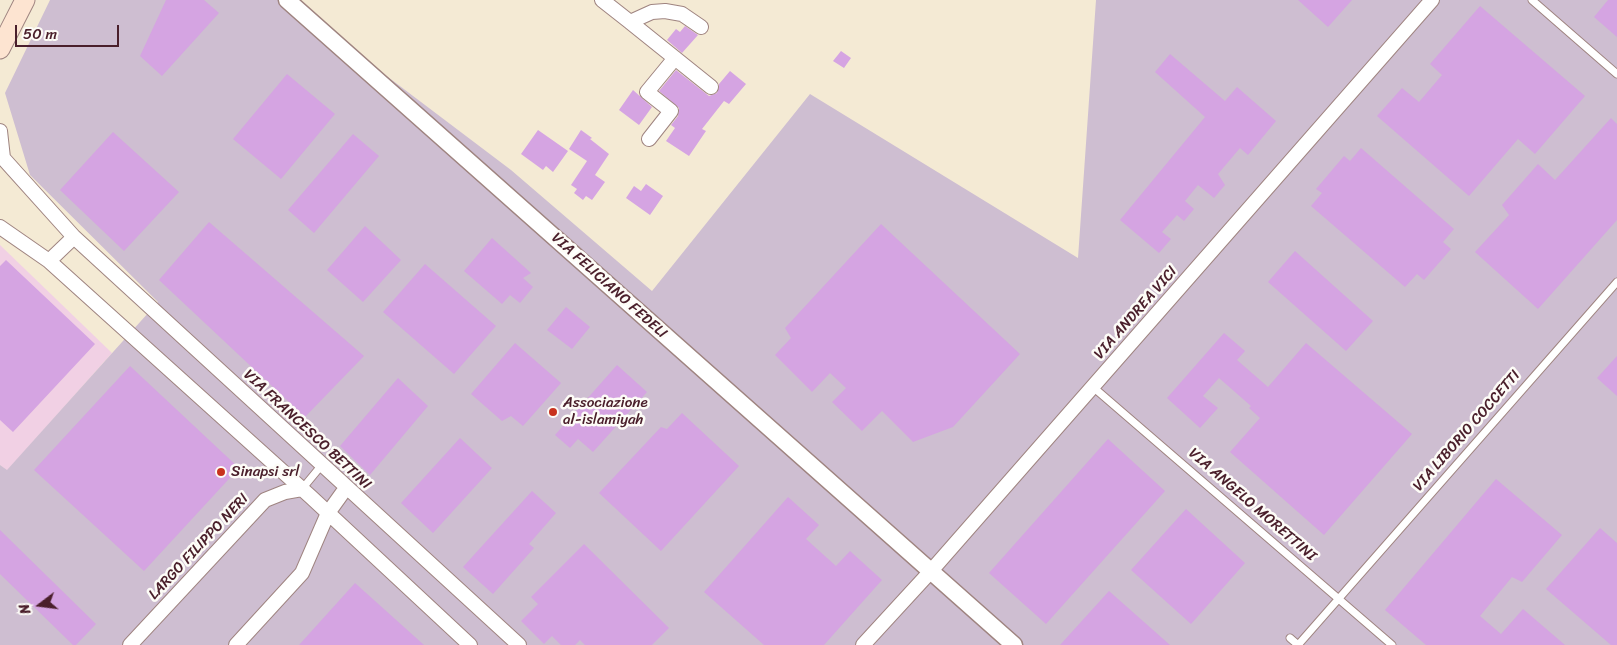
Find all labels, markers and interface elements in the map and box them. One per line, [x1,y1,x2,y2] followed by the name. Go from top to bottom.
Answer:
[18,15,121,47] scale bar
[23,21,57,47] text: 50 m
[547,229,671,343] street label: VIA FELICIANO FEDELI
[1091,263,1181,363] street label: VIA ANDREA VICI
[239,366,375,494] street label: VIA FRANCESCO BETTINI
[1410,367,1524,495] street label: VIA LIBORIO COCCETTI
[563,394,648,429] place label: Associazione al-islamiyah
[547,406,559,418] marker: Associazione al-islamiyah
[1184,445,1320,565] street label: VIA ANGELO MORETTINI
[231,463,300,481] place label: Sinapsi srl
[215,466,227,478] marker: Sinapsi srl
[145,490,253,604] street label: LARGO FILIPPO NERI
[15,580,65,630] north arrow
[12,601,38,617] text: N

